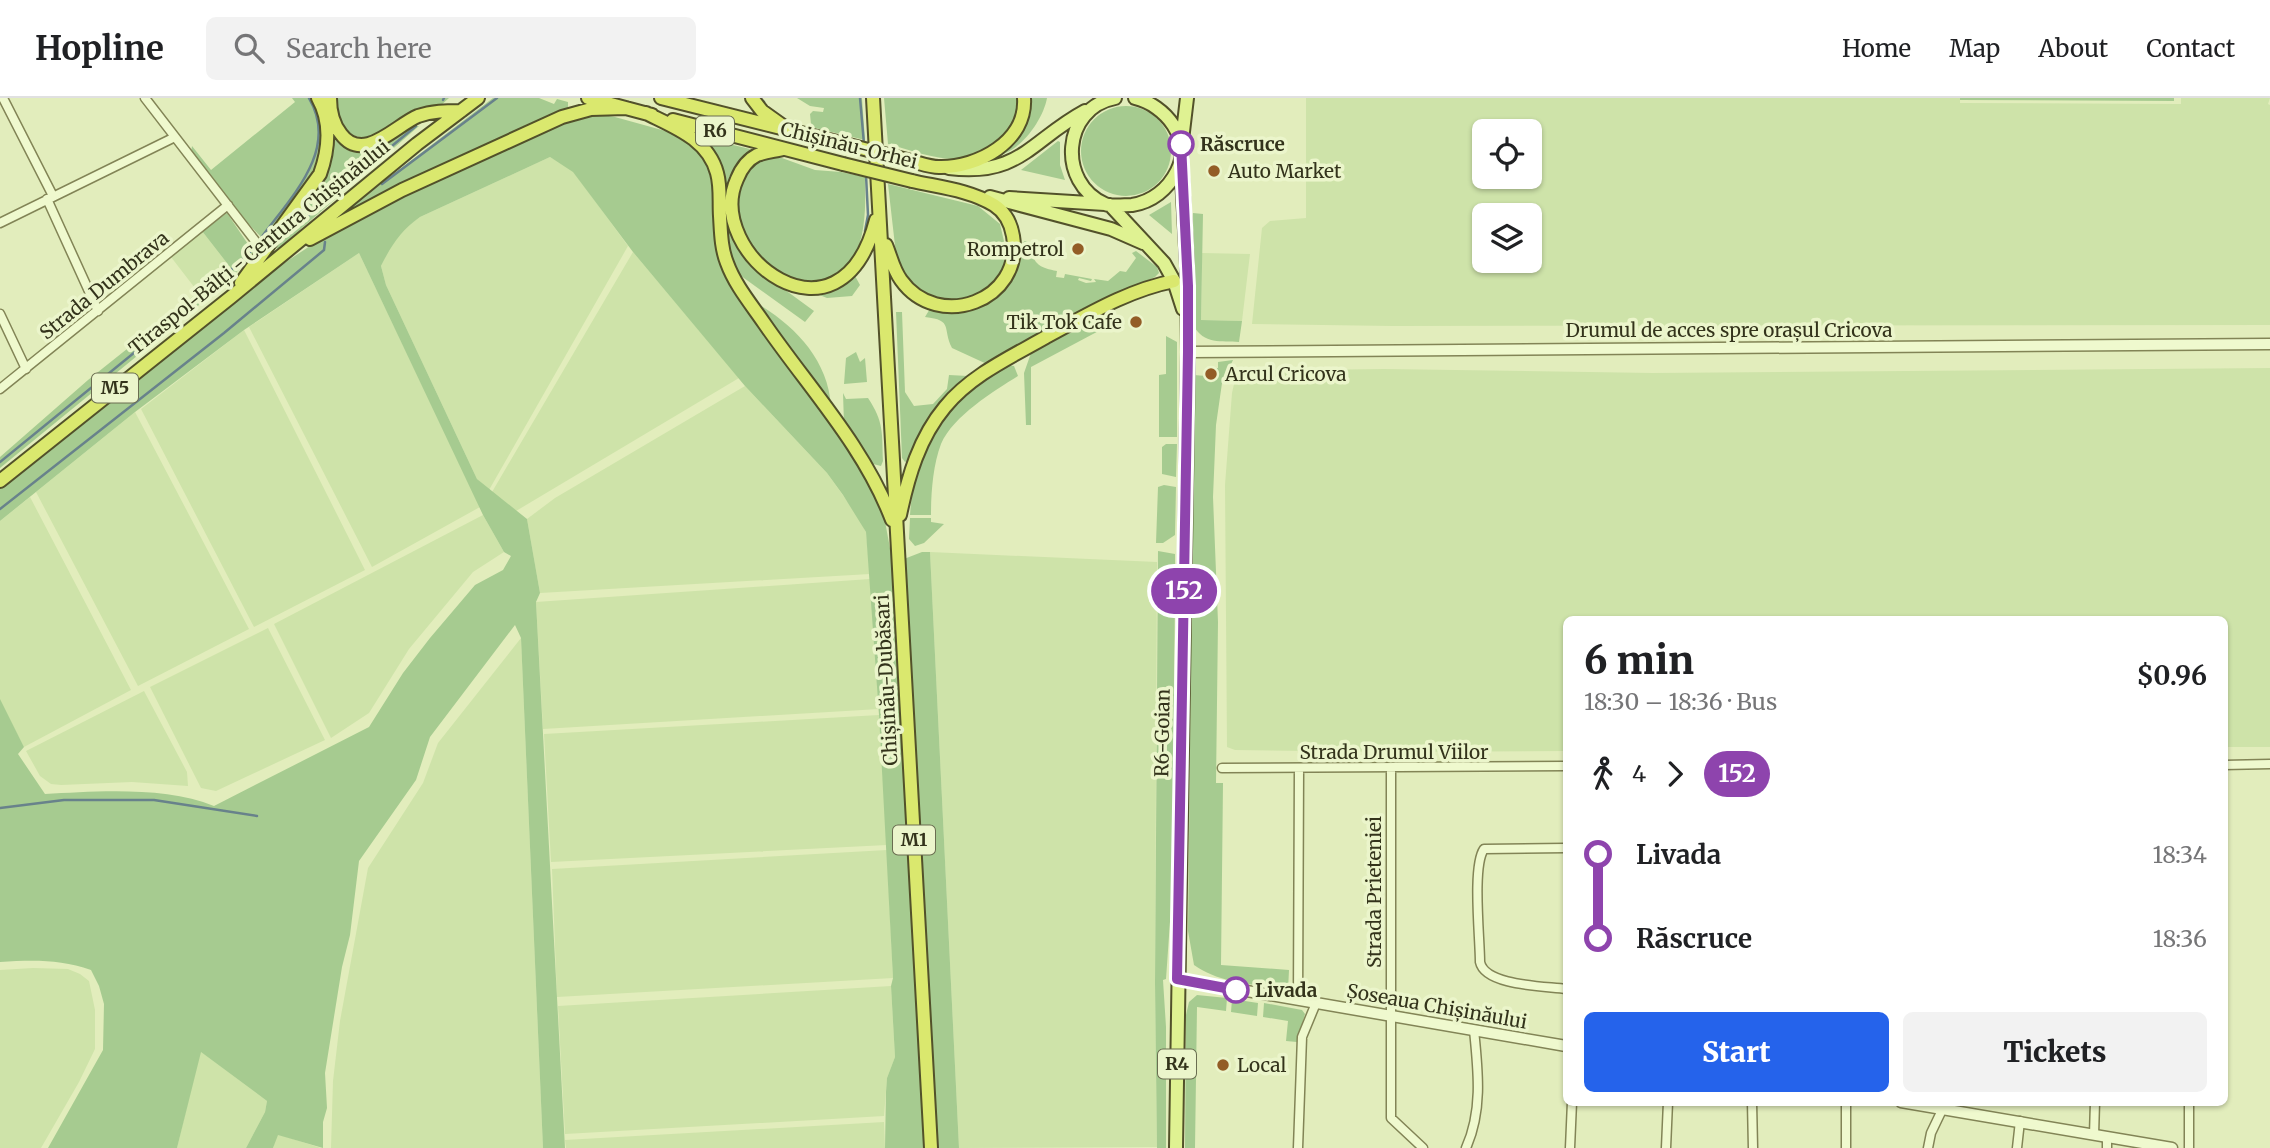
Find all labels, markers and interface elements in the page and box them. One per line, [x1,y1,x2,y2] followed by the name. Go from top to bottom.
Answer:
[206,17,696,80] search box
[35,28,164,69] text: Hopline
[230,29,268,67] icon: search
[286,32,432,65] text: Search here
[1842,33,1911,64] text: Home
[1949,33,2000,64] text: Map
[2038,33,2108,64] text: About
[2146,33,2235,64] text: Contact
[696,116,734,146] road number: R6
[778,116,920,175] street label: Chișinău-Orhei
[1472,119,1542,273] map controls
[1472,119,1542,189] button: locate
[1168,131,1194,157] marker: Răscruce
[1200,132,1285,156] place label: Răscruce
[124,134,395,360] street label: Tiraspol-Bălți - Centura Chișinăului
[1227,159,1342,183] place label: Auto Market
[1206,163,1222,179] marker: Auto Market
[1472,203,1542,273] button: layers
[35,226,173,344] street label: Strada Dumbrava
[967,237,1064,261] place label: Rompetrol
[1070,241,1086,257] marker: Rompetrol
[1006,310,1122,334] place label: Tik Tok Cafe
[1128,314,1144,330] marker: Tik Tok Cafe
[1566,318,1893,343] street label: Drumul de acces spre orașul Cricova
[1224,362,1347,386] place label: Arcul Cricova
[1203,366,1219,382] marker: Arcul Cricova
[92,374,138,402] road number: M5
[1144,568,1224,614] line badge: 152
[1165,575,1203,606] text: 152
[870,594,903,766] street label: Chișinău-Dubăsari
[1584,637,1694,684] text: 6 min
[2137,659,2207,692] text: $0.96
[1584,687,1777,716] text: 18:30 – 18:36 · Bus
[1149,688,1175,777] street label: R6-Goian
[1299,740,1489,764] street label: Strada Drumul Viilor
[1584,755,1622,793] icon: walk
[1656,755,1694,793] icon: forward
[1718,758,1756,789] text: 152
[1632,759,1646,788] text: 4
[1362,816,1386,968] street label: Strada Prieteniei
[893,826,935,854] road number: M1
[1636,838,1721,871] text: Livada
[2152,840,2207,869] text: 18:34
[1636,922,1752,955] text: Răscruce
[2153,924,2207,953] text: 18:36
[1223,977,1249,1003] marker: Livada
[1255,978,1318,1002] place label: Livada
[1345,978,1529,1035] street label: Șoseaua Chișinăului
[1584,1012,1889,1092] button: Start
[1903,1012,2207,1092] button: Tickets
[1158,1049,1196,1079] road number: R4
[1237,1053,1286,1077] place label: Local
[1215,1057,1231,1073] marker: Local

